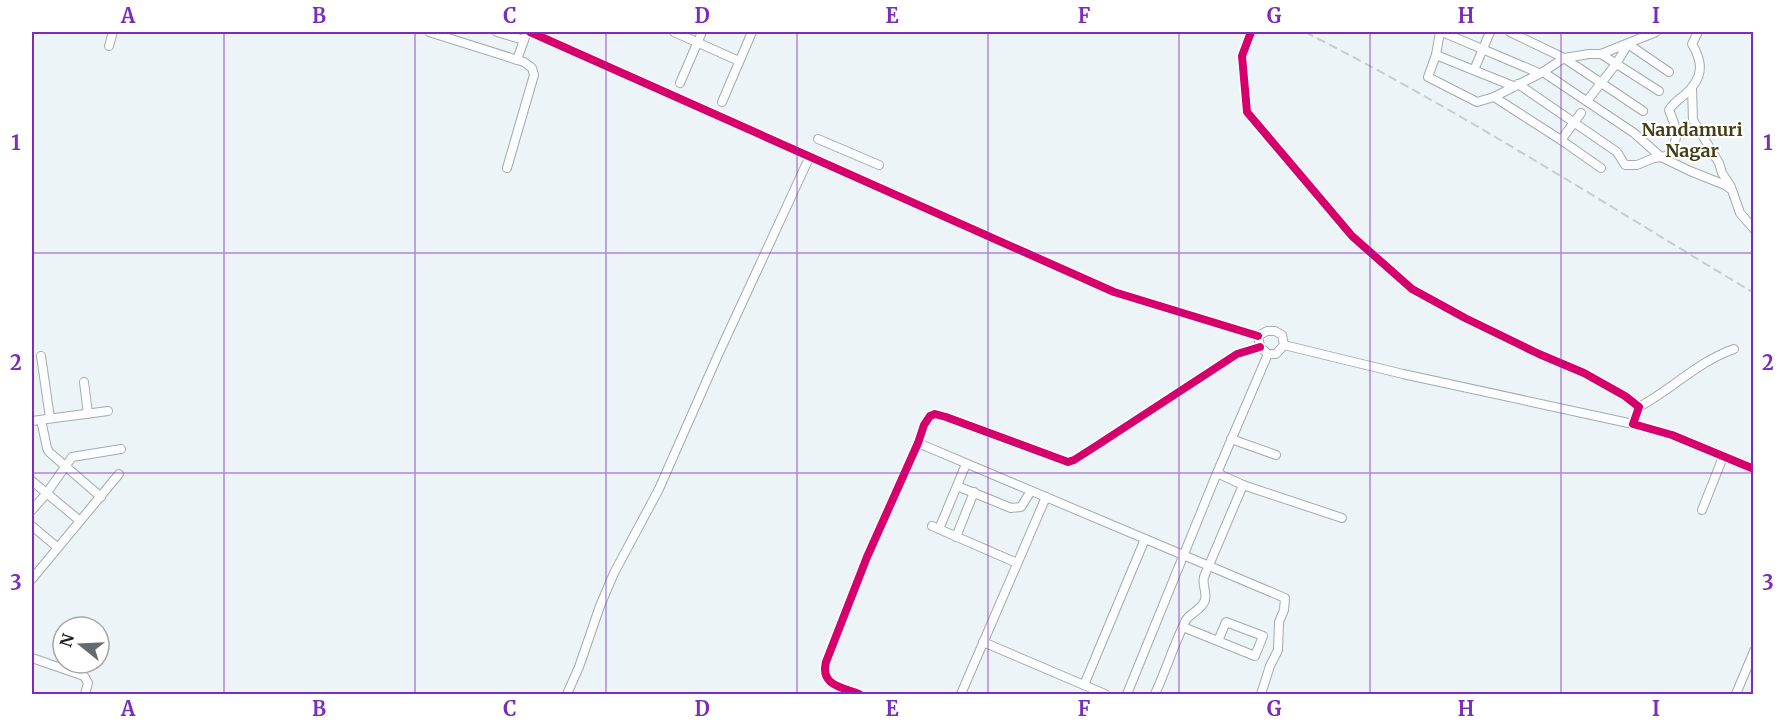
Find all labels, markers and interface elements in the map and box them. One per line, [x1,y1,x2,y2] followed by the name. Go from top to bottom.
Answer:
[120,3,136,28] text: A
[312,3,326,28] text: B
[503,3,517,28] text: C
[694,3,710,28] text: D
[885,3,899,28] text: E
[1078,3,1091,28] text: F
[1267,3,1282,28] text: G
[1458,3,1474,28] text: H
[1652,3,1660,28] text: I
[1641,118,1743,162] district label: Nandamuri Nagar
[11,130,21,155] text: 1
[1763,130,1773,155] text: 1
[10,350,22,375] text: 2
[1762,350,1774,375] text: 2
[10,570,22,595] text: 3
[1762,570,1774,595] text: 3
[51,615,111,675] north arrow
[55,631,78,649] text: N
[120,696,136,721] text: A
[312,696,326,721] text: B
[503,696,517,721] text: C
[694,696,710,721] text: D
[885,696,899,721] text: E
[1078,696,1091,721] text: F
[1267,696,1282,721] text: G
[1458,696,1474,721] text: H
[1652,696,1660,721] text: I

